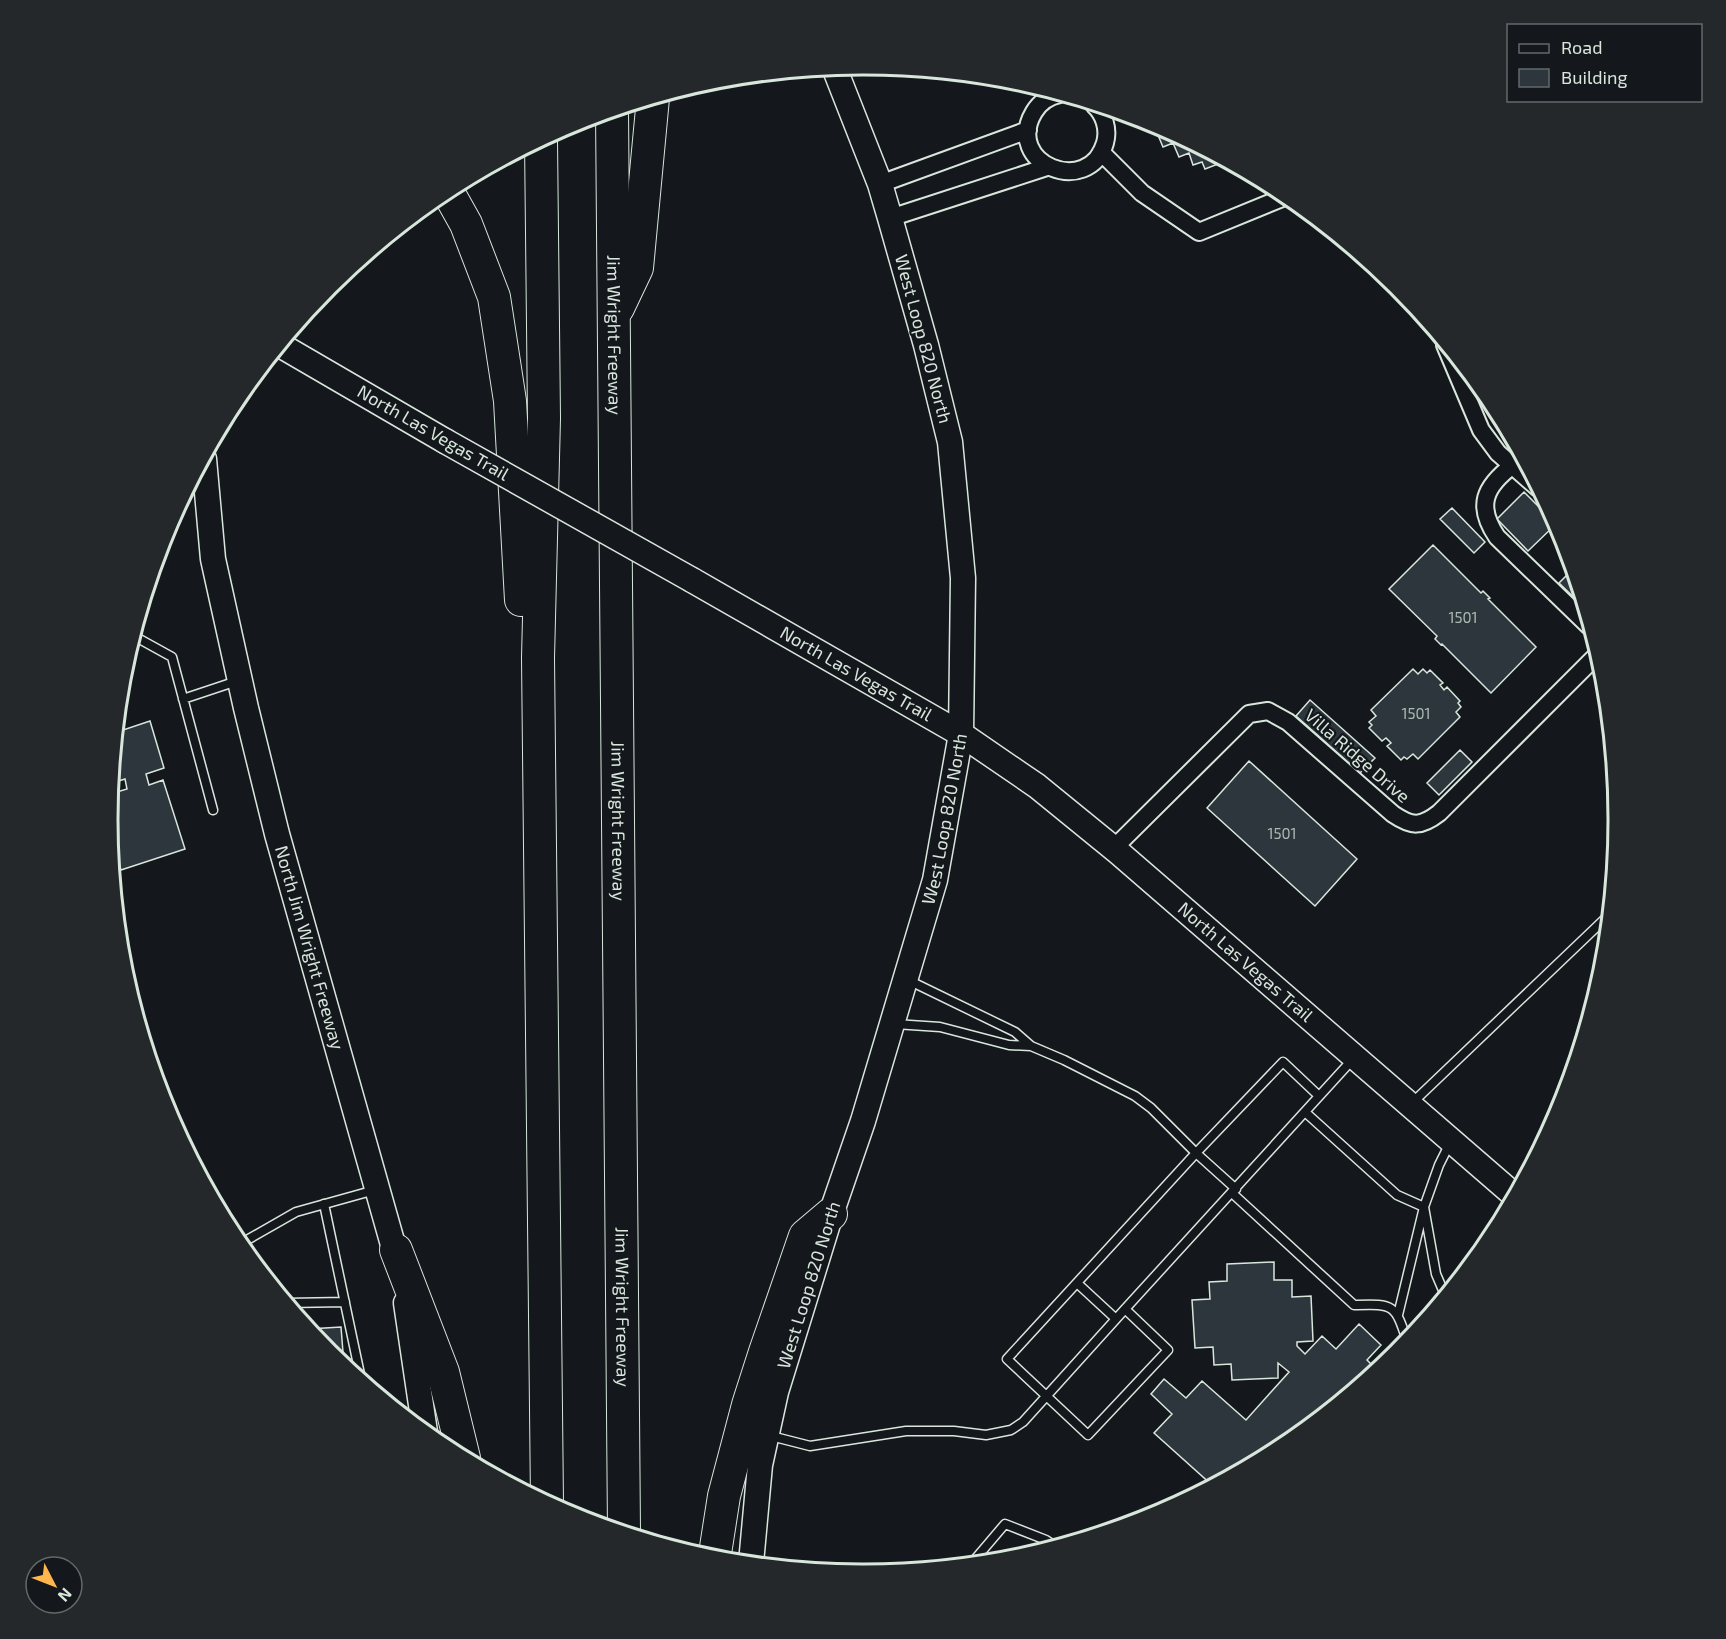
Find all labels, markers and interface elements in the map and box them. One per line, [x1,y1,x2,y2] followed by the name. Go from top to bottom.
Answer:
[1507,24,1702,102] legend
[1561,36,1602,58] text: Road
[1561,66,1628,88] text: Building
[891,252,957,426] street label: West Loop 820 North
[603,255,627,416] street label: Jim Wright Freeway
[354,380,514,485] street label: North Las Vegas Trail
[1448,608,1478,626] house number: 1501
[777,621,937,726] street label: North Las Vegas Trail
[1301,704,1415,807] street label: Villa Ridge Drive
[1401,704,1431,722] house number: 1501
[916,732,971,907] street label: West Loop 820 North
[607,741,631,902] street label: Jim Wright Freeway
[1267,824,1297,842] house number: 1501
[271,843,350,1053] street label: North Jim Wright Freeway
[1174,897,1319,1026] street label: North Las Vegas Trail
[772,1198,845,1371] street label: West Loop 820 North
[611,1227,635,1388] street label: Jim Wright Freeway
[24,1555,84,1615] north arrow
[55,1585,76,1606] text: N

